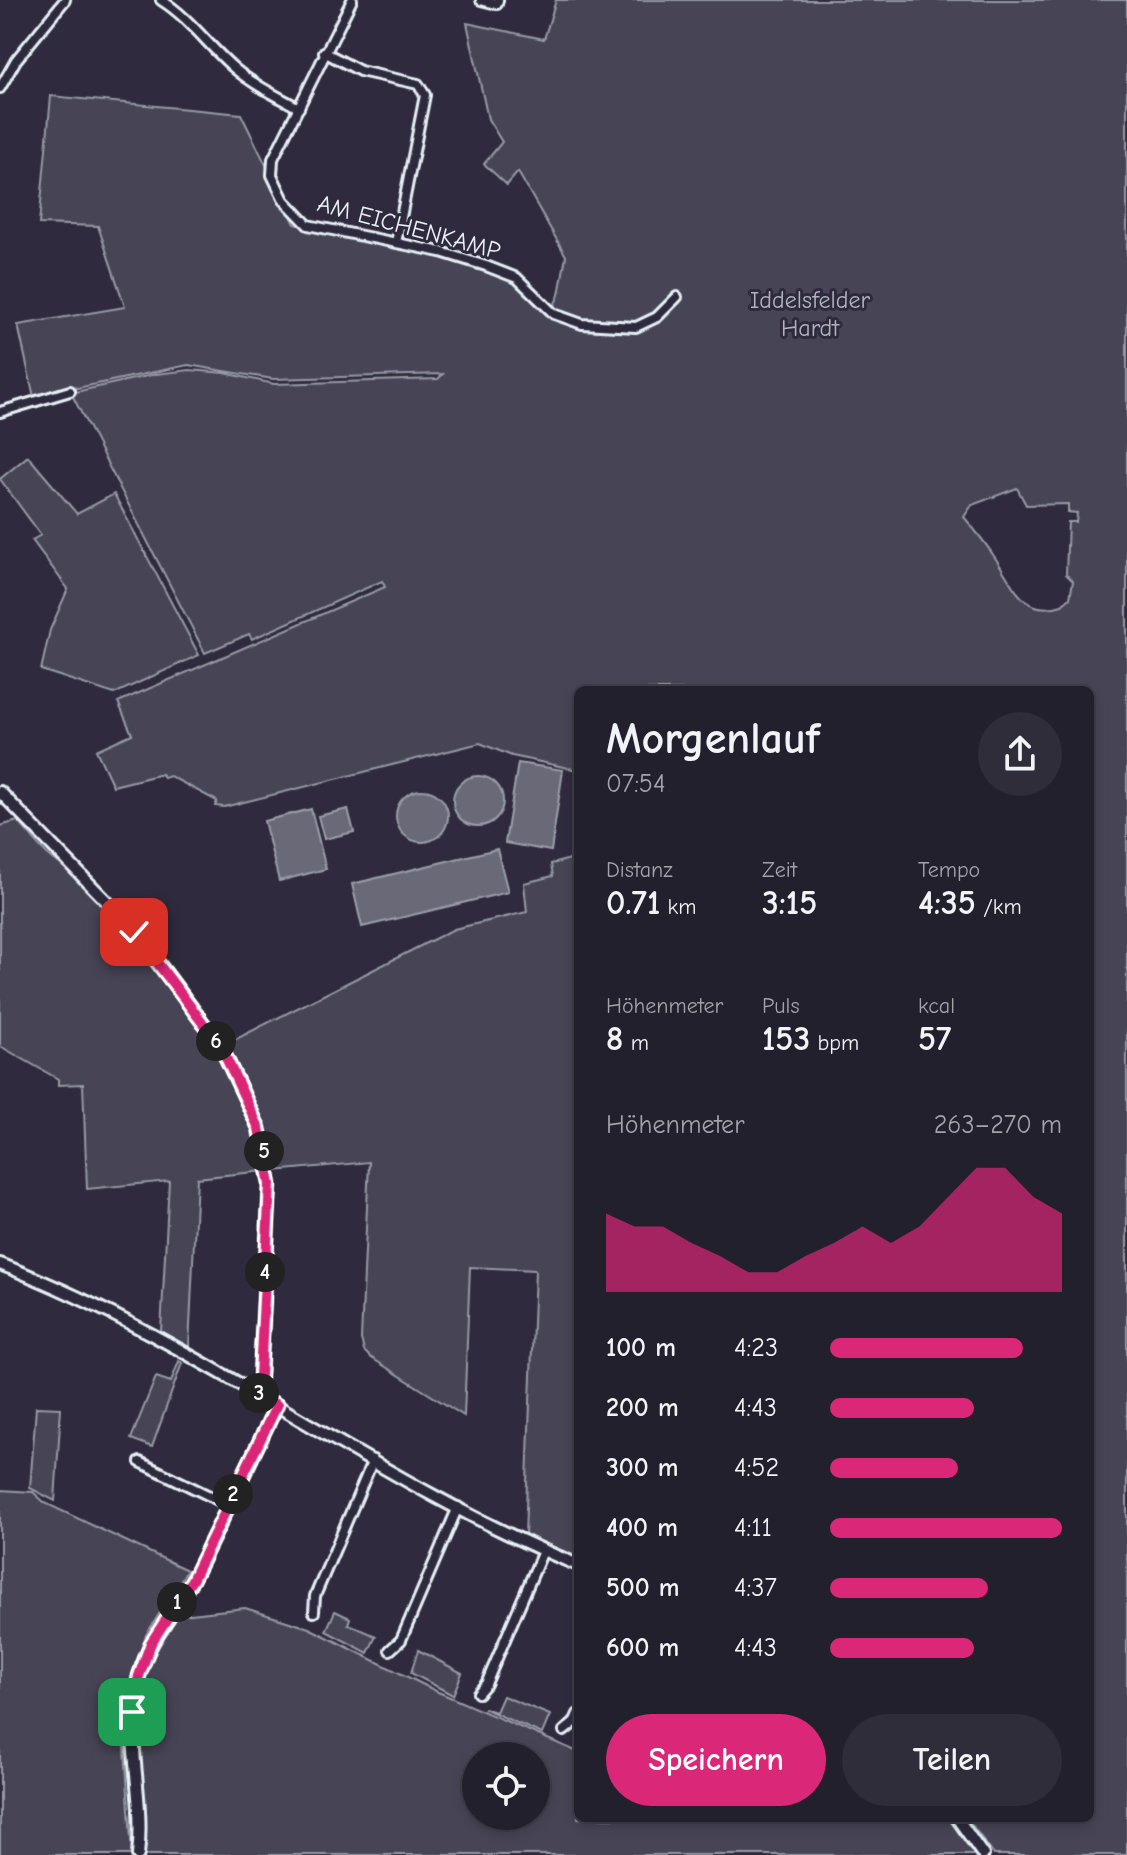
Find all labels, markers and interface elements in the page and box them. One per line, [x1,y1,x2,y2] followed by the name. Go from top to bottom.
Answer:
[314,189,504,265] street label: AM EICHENKAMP
[750,286,871,342] park label: Iddelsfelder Hardt
[978,712,1062,796] button: share
[606,713,820,764] text: Morgenlauf
[606,769,666,799] text: 07:54
[606,857,673,883] text: Distanz
[762,857,797,883] text: Zeit
[918,857,980,883] text: Tempo
[606,883,660,923] text: 0.71
[762,883,817,923] text: 3:15
[918,883,976,923] text: 4:35
[660,894,696,920] text: km
[976,894,1022,920] text: /km
[100,898,168,966] pin
[112,910,156,954] icon: check
[606,993,723,1019] text: Höhenmeter
[762,993,800,1019] text: Puls
[918,993,955,1019] text: kcal
[606,1019,623,1059] text: 8
[762,1019,810,1059] text: 153
[918,1019,951,1059] text: 57
[196,1021,236,1061] pin: 6
[210,1028,222,1054] text: 6
[623,1030,649,1056] text: m
[810,1030,859,1056] text: bpm
[606,1110,744,1140] text: Höhenmeter
[934,1110,1062,1140] text: 263–270 m
[244,1131,284,1171] pin: 5
[258,1138,270,1164] text: 5
[245,1252,285,1292] pin: 4
[260,1259,270,1285] text: 4
[606,1333,676,1363] text: 100 m
[734,1333,778,1363] text: 4:23
[239,1373,279,1413] pin: 3
[254,1380,264,1406] text: 3
[606,1393,679,1423] text: 200 m
[734,1393,777,1423] text: 4:43
[606,1453,679,1483] text: 300 m
[734,1453,779,1483] text: 4:52
[213,1474,253,1514] pin: 2
[228,1481,238,1507] text: 2
[606,1513,678,1543] text: 400 m
[734,1513,772,1543] text: 4:11
[606,1573,680,1603] text: 500 m
[734,1573,777,1603] text: 4:37
[157,1582,197,1622] pin: 1
[173,1589,181,1615] text: 1
[606,1633,679,1663] text: 600 m
[734,1633,777,1663] text: 4:43
[98,1678,166,1746] pin
[110,1690,154,1734] icon: arrive
[606,1714,826,1806] button: Speichern
[842,1714,1062,1806] button: Teilen
[462,1742,550,1830] map controls
[462,1742,550,1830] button: locate

